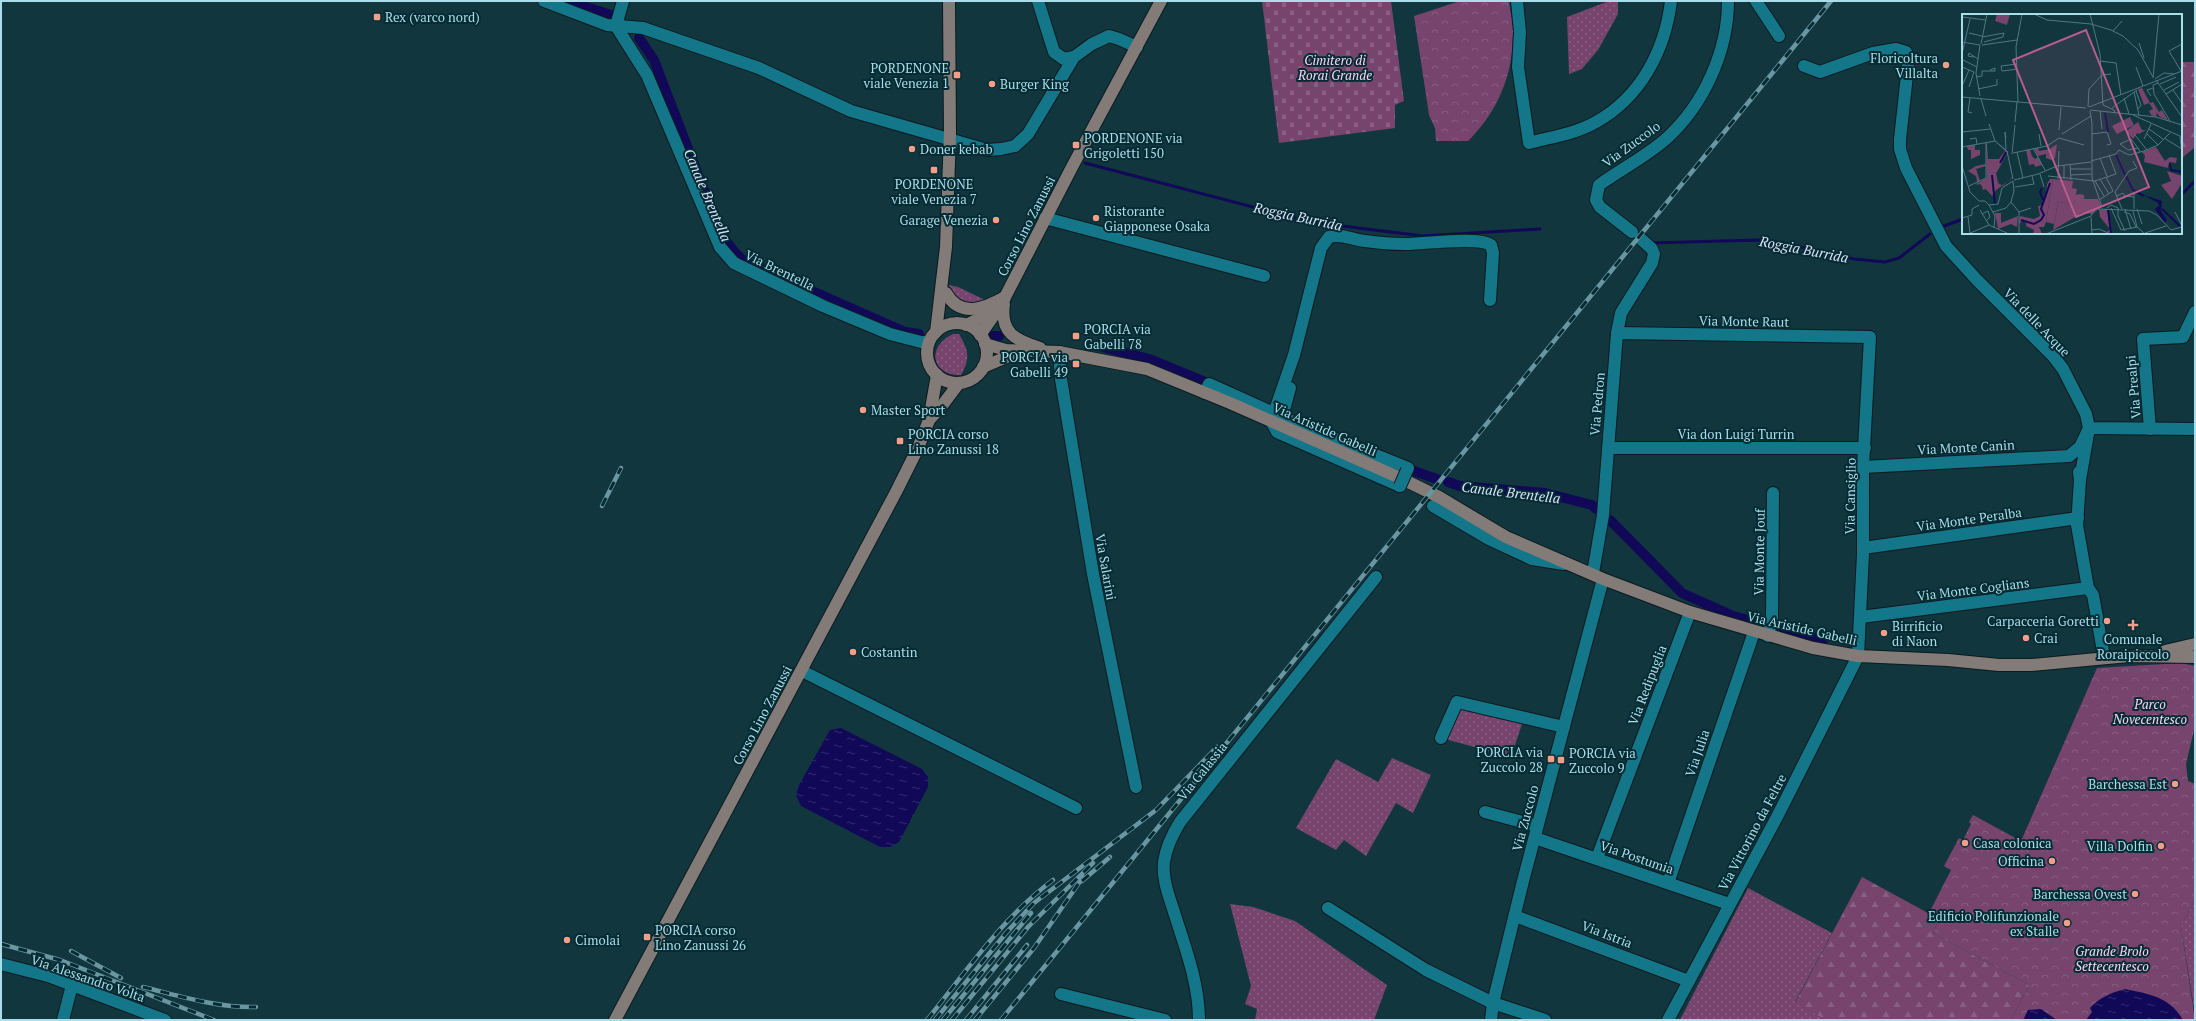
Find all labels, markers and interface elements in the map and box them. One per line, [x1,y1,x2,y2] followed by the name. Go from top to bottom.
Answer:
[385,8,480,26] place label: Rex (varco nord)
[372,12,382,22] marker: Rex (varco nord)
[1962,14,2182,234] inset map
[1870,49,1938,82] place label: Floricoltura Villalta
[1297,51,1372,84] park label: Cimitero di Rorai Grande
[862,59,949,92] place label: PORDENONE viale Venezia 1
[1941,60,1951,70] marker: Floricoltura Villalta
[952,70,962,80] marker: PORDENONE viale Venezia 1
[1000,75,1069,93] place label: Burger King
[987,79,997,89] marker: Burger King
[1598,117,1664,171] street label: Via Zuccolo
[1084,129,1183,162] place label: PORDENONE via Grigoletti 150
[920,140,993,158] place label: Doner kebab
[1071,140,1081,150] marker: PORDENONE via Grigoletti 150
[907,144,917,154] marker: Doner kebab
[680,146,736,244] water label: Canale Brentella
[929,165,939,175] marker: PORDENONE viale Venezia 7
[993,173,1059,279] street label: Corso Lino Zanussi
[890,175,977,208] place label: PORDENONE viale Venezia 7
[1251,197,1344,235] water label: Roggia Burrida
[1104,202,1210,235] place label: Ristorante Giapponese Osaka
[900,211,988,229] place label: Garage Venezia
[1091,213,1101,223] marker: Ristorante Giapponese Osaka
[991,215,1001,225] marker: Garage Venezia
[1757,231,1850,267] water label: Roggia Burrida
[742,245,818,295] street label: Via Brentella
[2000,284,2074,360] street label: Via delle Acque
[1699,311,1790,331] street label: Via Monte Raut
[1084,320,1151,353] place label: PORCIA via Gabelli 78
[1071,331,1081,341] marker: PORCIA via Gabelli 78
[1001,348,1068,381] place label: PORCIA via Gabelli 49
[2121,354,2145,419] street label: Via Prealpi
[1071,359,1081,369] marker: PORCIA via Gabelli 49
[1585,371,1609,436] street label: Via Pedron
[1270,398,1380,460] street label: Via Aristide Gabelli
[871,401,945,419] place label: Master Sport
[858,405,868,415] marker: Master Sport
[908,425,999,458] place label: PORCIA corso Lino Zanussi 18
[1678,425,1795,443] street label: Via don Luigi Turrin
[1917,435,2015,459] street label: Via Monte Canin
[895,436,905,446] marker: PORCIA corso Lino Zanussi 18
[1840,458,1860,534] street label: Via Cansiglio
[1461,477,1561,507] water label: Canale Brentella
[1915,503,2023,535] street label: Via Monte Peralba
[1749,507,1769,596] street label: Via Monte Jouf
[1091,532,1121,602] street label: Via Salarini
[1916,573,2030,605] street label: Via Monte Coglians
[1745,607,1859,649] street label: Via Aristide Gabelli
[1987,612,2099,630] place label: Carpacceria Goretti
[2102,616,2112,626] marker: Carpacceria Goretti
[1892,617,1943,650] place label: Birrificio di Naon
[2128,620,2138,630] marker: Comunale Roraipiccolo
[1879,628,1889,638] marker: Birrificio di Naon
[2034,629,2058,647] place label: Crai
[2097,630,2169,663] place label: Comunale Roraipiccolo
[2021,633,2031,643] marker: Crai
[1623,642,1671,728] street label: Via Redipuglia
[861,643,918,661] place label: Costantin
[848,647,858,657] marker: Costantin
[728,662,796,768] street label: Corso Lino Zanussi
[2112,695,2187,728] park label: Parco Novecentesco
[1681,727,1714,779] street label: Via Julia
[1173,738,1231,804] street label: Via Galassia
[1476,743,1543,776] place label: PORCIA via Zuccolo 28
[1569,744,1636,777] place label: PORCIA via Zuccolo 9
[1546,754,1556,764] marker: PORCIA via Zuccolo 28
[1556,755,1566,765] marker: PORCIA via Zuccolo 9
[1714,771,1790,893] street label: Via Vittorino da Feltre
[2088,775,2167,793] place label: Barchessa Est
[2170,779,2180,789] marker: Barchessa Est
[1508,783,1542,853] street label: Via Zuccolo
[1973,834,2052,852] place label: Casa colonica
[1598,836,1677,878] street label: Via Postumia
[2087,837,2153,855] place label: Villa Dolfin
[1960,838,1970,848] marker: Casa colonica
[2156,841,2166,851] marker: Villa Dolfin
[1998,852,2044,870] place label: Officina
[2047,856,2057,866] marker: Officina
[2033,885,2127,903] place label: Barchessa Ovest
[2130,889,2140,899] marker: Barchessa Ovest
[1928,907,2059,940] place label: Edificio Polifunzionale ex Stalle
[1579,916,1635,952] street label: Via Istria
[2062,918,2072,928] marker: Edificio Polifunzionale ex Stalle
[655,921,746,954] place label: PORCIA corso Lino Zanussi 26
[575,931,620,949] place label: Cimolai
[642,932,652,942] marker: PORCIA corso Lino Zanussi 26
[562,935,572,945] marker: Cimolai
[2075,942,2149,975] park label: Grande Brolo Settecentesco
[29,950,148,1006] street label: Via Alessandro Volta

